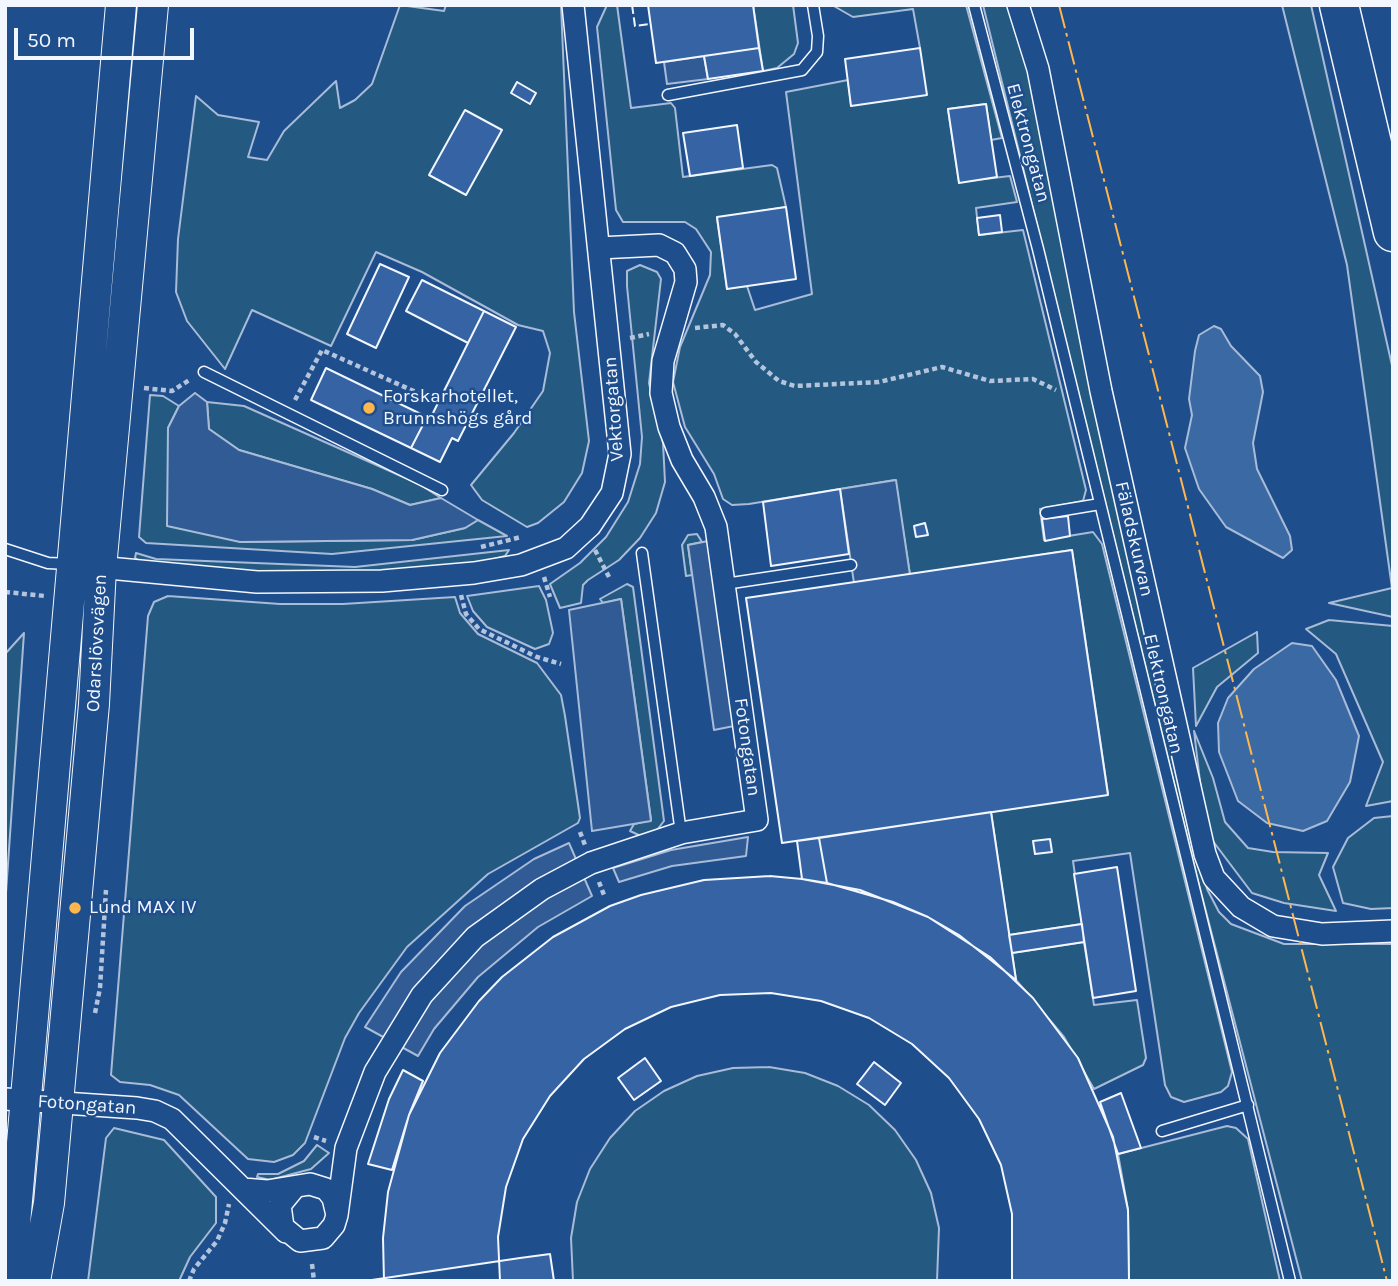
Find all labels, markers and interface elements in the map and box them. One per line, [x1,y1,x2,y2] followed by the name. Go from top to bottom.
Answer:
[18,14,198,58] scale bar
[27,28,76,52] text: 50 m
[1001,81,1055,205] street label: Elektrongatan
[599,356,629,462] street label: Vektorgatan
[383,386,532,430] place label: Forskarhotellet, Brunnshögs gård
[361,400,377,416] marker: Forskarhotellet, Brunnshögs gård
[1110,479,1158,599] street label: Fäladskurvan
[82,573,112,713] street label: Odarslövsvägen
[1138,632,1188,756] street label: Elektrongatan
[729,696,765,798] street label: Fotongatan
[89,897,196,919] place label: Lund MAX IV
[67,900,83,916] marker: Lund MAX IV
[37,1090,137,1120] street label: Fotongatan

